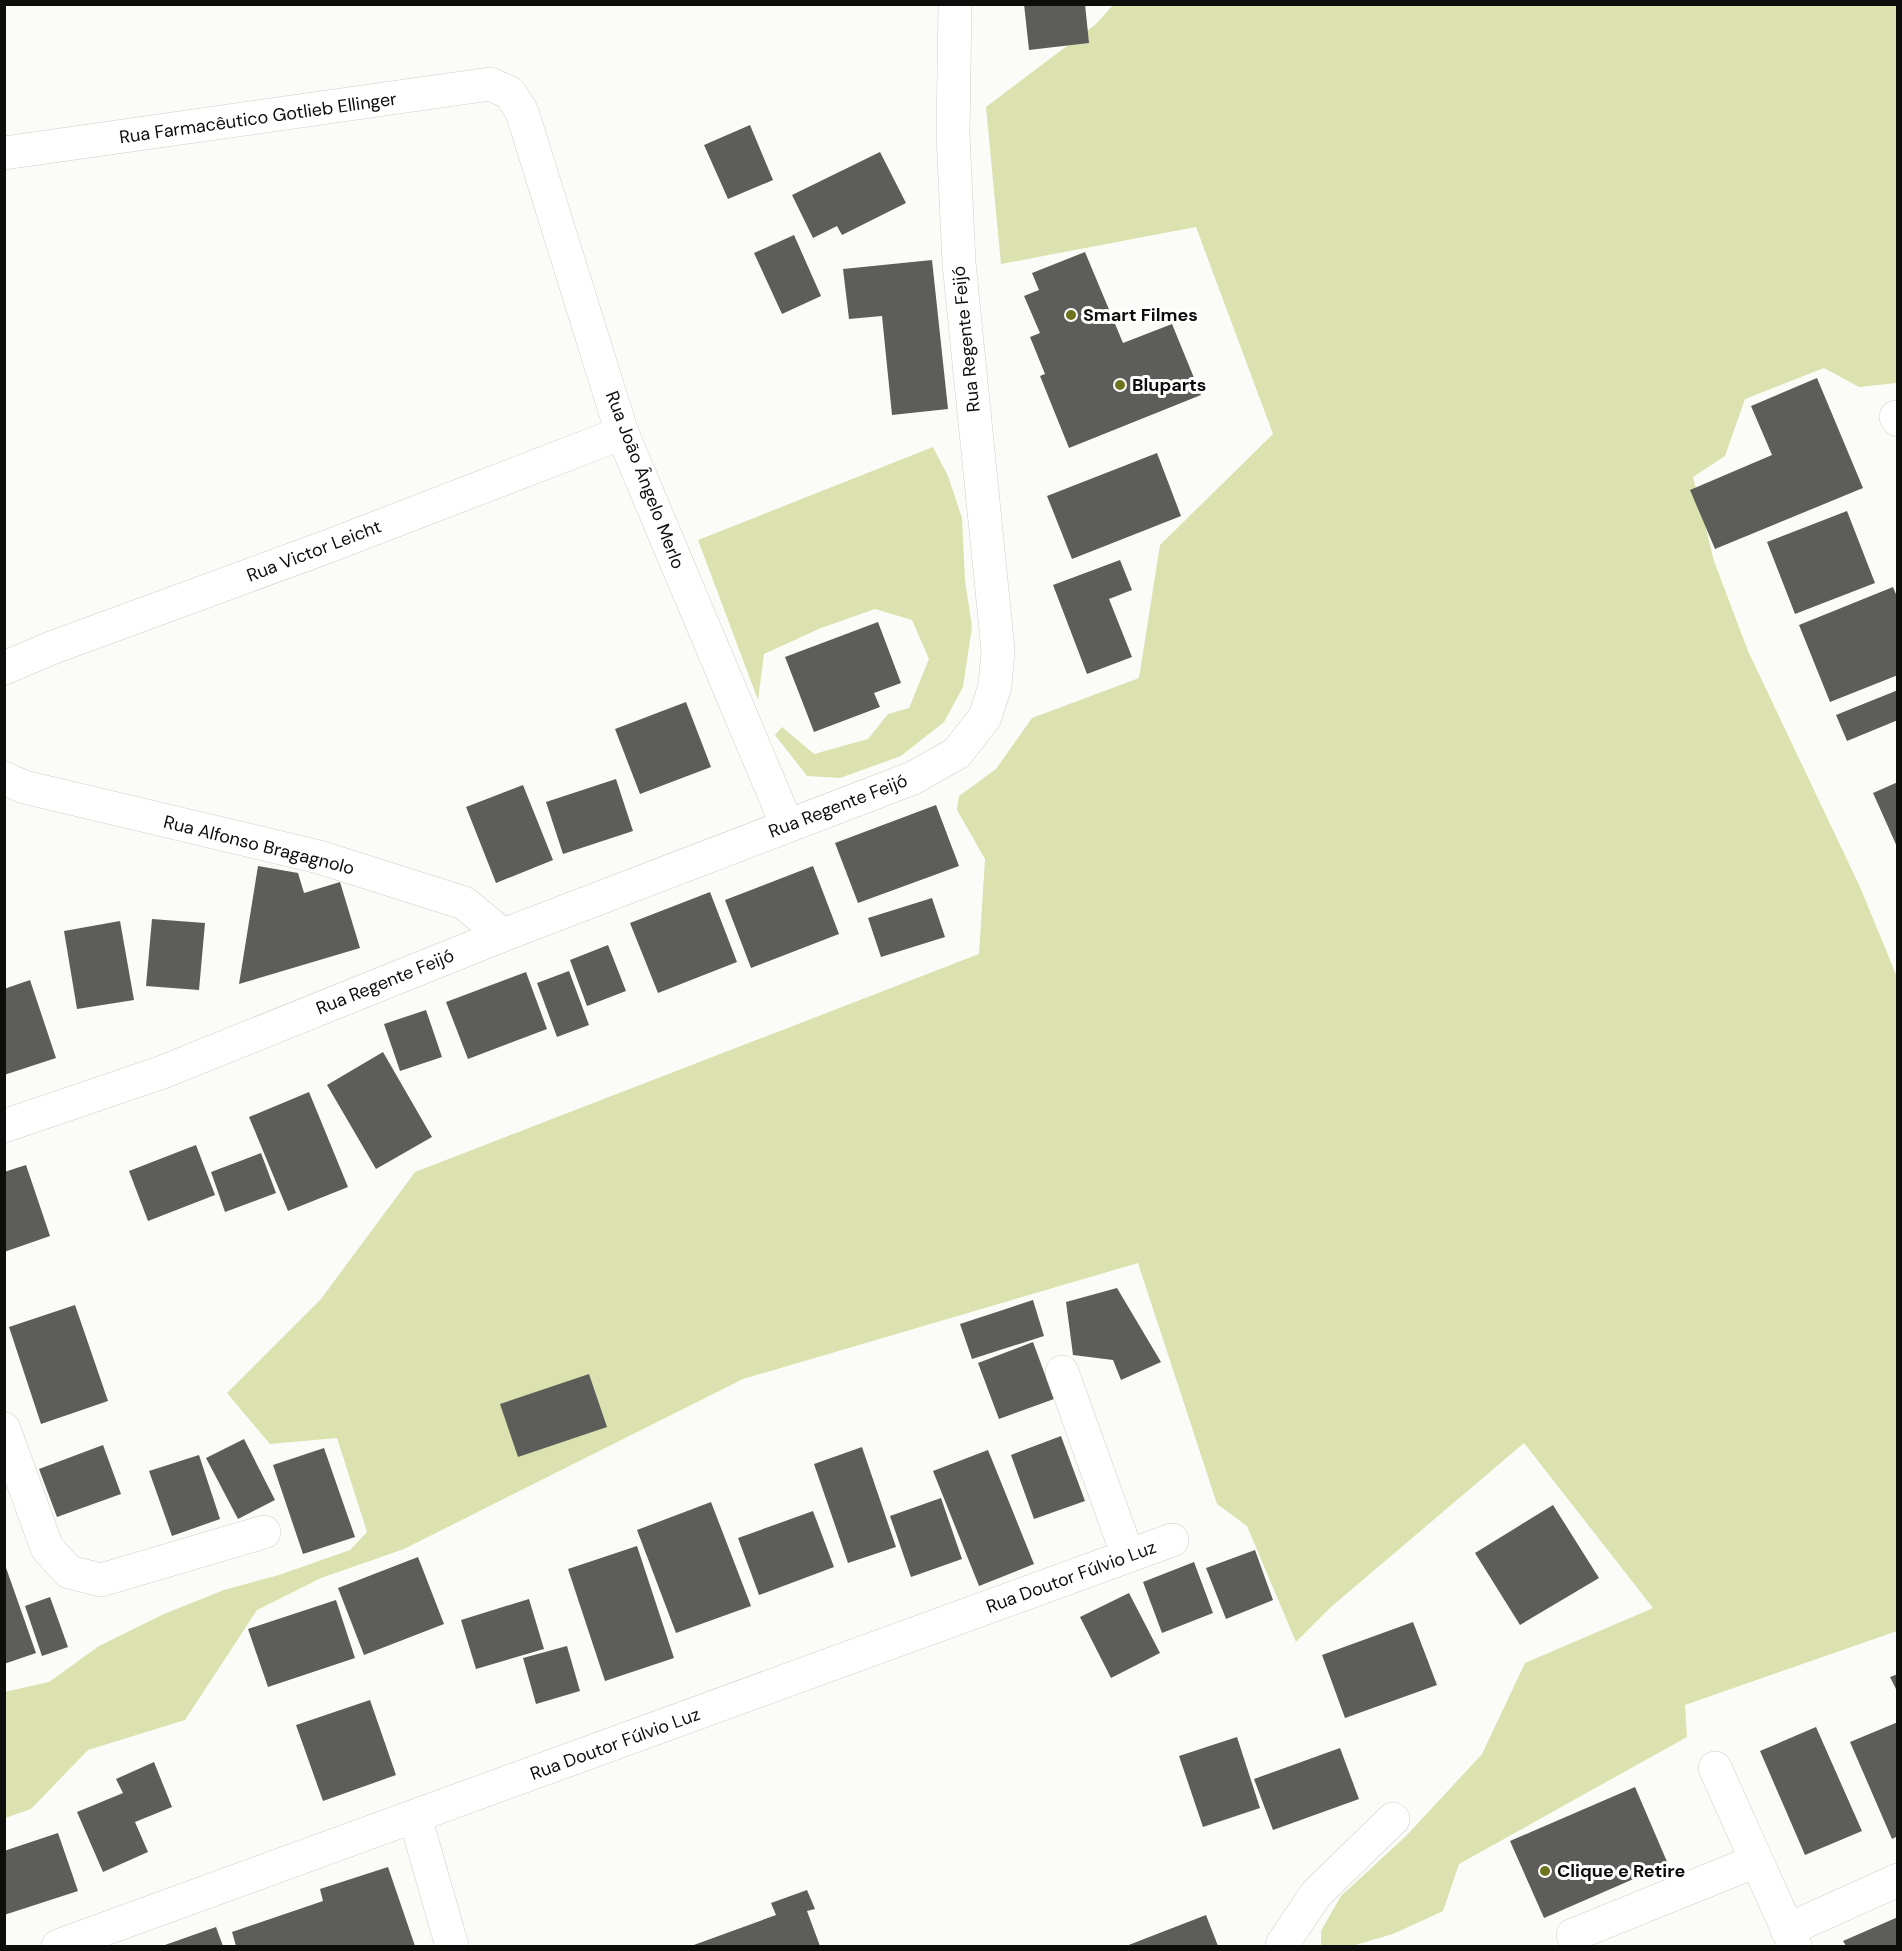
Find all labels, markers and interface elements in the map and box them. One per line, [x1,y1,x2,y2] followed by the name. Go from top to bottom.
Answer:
[118,87,399,149] street label: Rua Farmacêutico Gotlieb Ellinger
[946,265,986,413] street label: Rua Regente Feijó
[1083,303,1198,327] place label: Smart Filmes
[1064,308,1078,322] marker: Smart Filmes
[1132,373,1206,397] place label: Bluparts
[1113,378,1127,392] marker: Bluparts
[600,388,690,572] street label: Rua João Ângelo Merlo
[243,514,385,588] street label: Rua Victor Leicht
[765,768,911,844] street label: Rua Regente Feijó
[161,810,357,880] street label: Rua Alfonso Bragagnolo
[312,943,458,1021] street label: Rua Regente Feijó
[983,1535,1159,1619] street label: Rua Doutor Fúlvio Luz
[527,1702,703,1786] street label: Rua Doutor Fúlvio Luz
[1557,1859,1686,1883] place label: Clique e Retire
[1538,1864,1552,1878] marker: Clique e Retire

